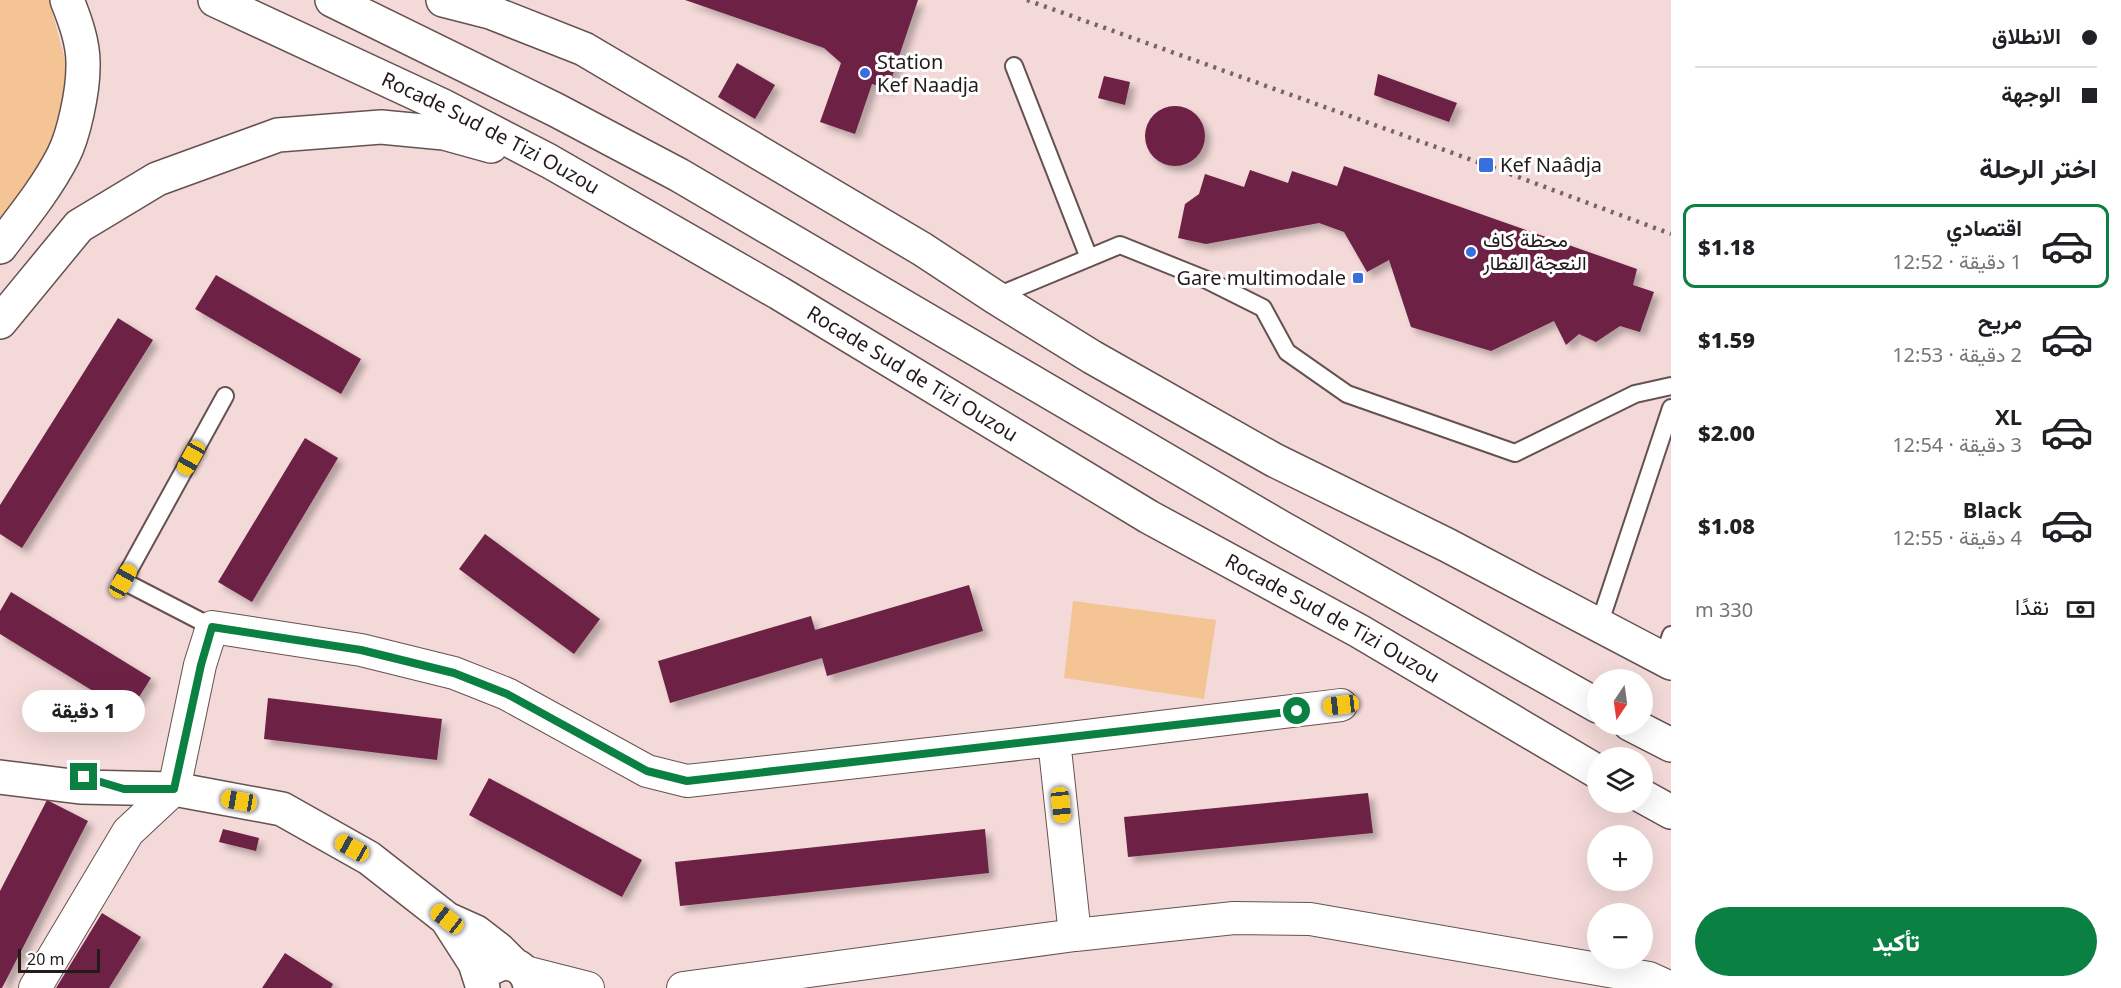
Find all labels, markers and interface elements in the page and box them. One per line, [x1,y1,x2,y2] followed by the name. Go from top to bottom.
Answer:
[1992,20,2061,50] text: الانطلاق
[877,48,979,98] place label: Station Kef Naadja
[377,65,605,200] street label: Rocade Sud de Tizi Ouzou
[858,66,872,80] marker: Station Kef Naadja
[2001,78,2061,108] text: الوجهة
[1979,149,2097,186] text: اختر الرحلة
[1500,151,1602,178] place label: Kef Naâdja
[1477,156,1495,174] marker: Kef Naâdja
[1946,212,2022,242] text: اقتصادي
[2040,219,2094,273] icon: car
[1482,226,1587,276] place label: محطة كاف النعجة القطار
[1698,231,1755,261] text: $1.18
[1464,245,1478,259] marker: محطة كاف النعجة القطار
[1892,248,2022,275] text: 1 دقيقة · 12:52
[1177,264,1346,291] place label: Gare multimodale
[1351,271,1365,285] marker: Gare multimodale
[802,299,1023,448] street label: Rocade Sud de Tizi Ouzou
[1978,305,2022,335] text: مريح
[2040,312,2094,366] icon: car
[1698,324,1755,354] text: $1.59
[1892,341,2022,368] text: 2 دقيقة · 12:53
[1995,401,2022,431] text: XL
[2040,405,2094,459] icon: car
[1698,417,1755,447] text: $2.00
[1892,431,2022,458] text: 3 دقيقة · 12:54
[174,438,208,478] car
[1963,494,2022,524] text: Black
[2040,498,2094,552] icon: car
[1698,510,1755,540] text: $1.08
[1892,524,2022,551] text: 4 دقيقة · 12:55
[1221,547,1445,689] street label: Rocade Sud de Tizi Ouzou
[106,561,140,601] car
[2015,591,2049,621] text: نقدًا
[2064,593,2097,626] icon: cash
[1695,596,1753,623] text: 330 m
[1587,669,1653,735] north arrow
[1587,669,1653,969] map controls
[22,690,146,732] callout: 1 دقيقة
[1322,694,1360,716] car
[51,697,116,724] text: 1 دقيقة
[1283,697,1310,724] route start
[1587,747,1653,813] button: layers
[70,763,97,790] route end
[1050,786,1072,824] car
[220,789,258,813] car
[1587,825,1653,891] button: +
[332,831,372,865] car
[427,901,467,937] car
[1587,903,1653,969] button: −
[1695,907,2097,976] button: تأكيد
[18,946,100,974] scale bar
[27,948,64,970] text: 20 m

